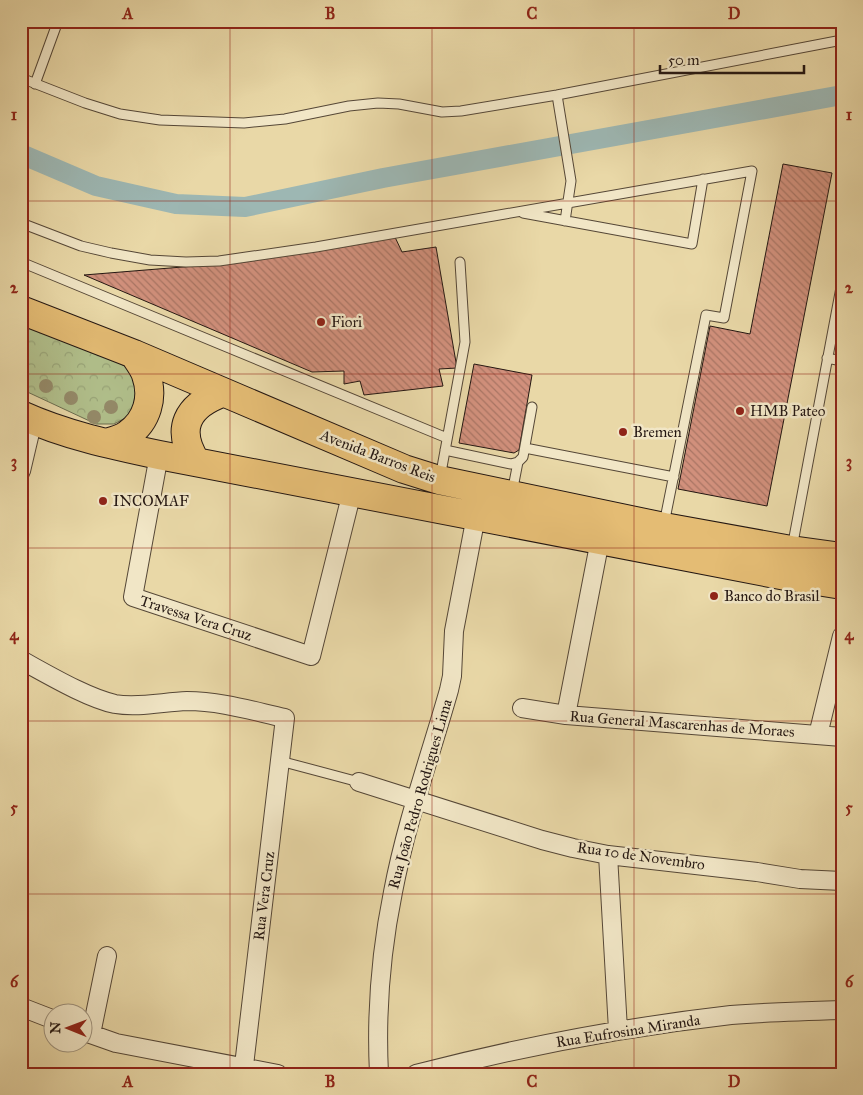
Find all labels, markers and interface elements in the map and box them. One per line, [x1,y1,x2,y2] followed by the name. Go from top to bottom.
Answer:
[122,4,134,23] text: A
[325,4,335,23] text: B
[527,4,538,23] text: C
[728,4,741,23] text: D
[660,42,804,74] scale bar
[668,51,700,69] text: 50 m
[11,105,18,124] text: 1
[846,105,853,124] text: 1
[10,278,19,297] text: 2
[845,278,854,297] text: 2
[331,313,362,331] place label: Fiori
[315,316,327,328] marker: Fiori
[750,402,826,420] place label: HMB Pateo
[734,405,746,417] marker: HMB Pateo
[633,423,682,441] place label: Bremen
[317,425,438,486] street label: Avenida Barros Reis
[617,426,629,438] marker: Bremen
[11,452,17,472] text: 3
[846,452,852,472] text: 3
[113,492,189,510] place label: INCOMAF
[97,495,109,507] marker: INCOMAF
[724,587,820,605] place label: Banco do Brasil
[708,590,720,602] marker: Banco do Brasil
[137,591,255,645] street label: Travessa Vera Cruz
[10,625,20,645] text: 4
[845,625,855,645] text: 4
[384,696,457,891] street label: Rua João Pedro Rodrigues Lima
[569,707,795,741] street label: Rua General Mascarenhas de Moraes
[10,798,18,817] text: 5
[845,798,853,817] text: 5
[576,838,706,874] street label: Rua 10 de Novembro
[250,850,278,942] street label: Rua Vera Cruz
[10,972,19,991] text: 6
[845,972,854,991] text: 6
[42,1002,92,1052] north arrow
[555,1011,702,1051] street label: Rua Eufrosina Miranda
[47,1022,64,1034] text: N
[122,1072,134,1091] text: A
[325,1072,335,1091] text: B
[527,1072,538,1091] text: C
[728,1072,741,1091] text: D

